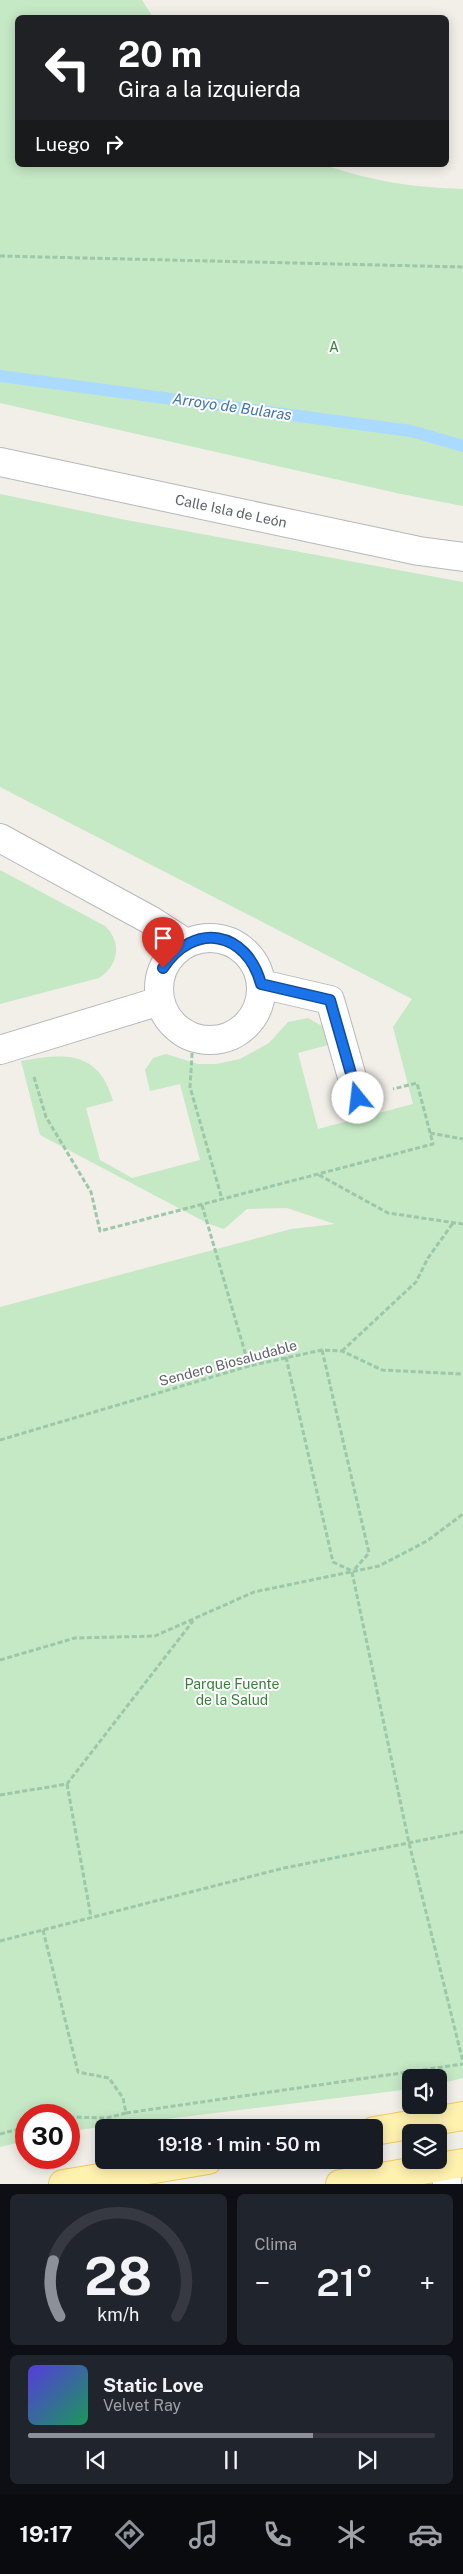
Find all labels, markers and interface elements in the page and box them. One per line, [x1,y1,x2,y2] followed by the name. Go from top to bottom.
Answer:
[118,34,202,75] text: 20 m
[35,35,100,100] icon: left
[118,76,301,102] text: Gira a la izquierda
[100,130,128,158] icon: right
[35,133,90,155] text: Luego
[329,339,339,355] park label: A
[171,390,293,423] water label: Arroyo de Bularas
[174,491,288,531] street label: Calle Isla de León
[142,917,184,968] pin
[149,924,177,952] icon: arrive
[331,1071,383,1123] position arrow
[157,1337,299,1389] street label: Sendero Biosaludable
[185,1676,279,1708] park label: Parque Fuente de la Salud
[402,2069,447,2169] map controls
[402,2069,447,2114] button: sound
[15,2104,80,2169] speed limit sign: 30
[402,2124,447,2169] button: layers
[157,2133,321,2155] text: 19:18 · 1 min · 50 m
[255,2235,297,2254] text: Clima
[84,2246,152,2307] text: 28
[316,2260,373,2305] text: 21°
[255,2266,270,2299] text: −
[419,2266,435,2299] text: +
[97,2304,139,2325] text: km/h
[103,2374,204,2396] text: Static Love
[103,2396,181,2415] text: Velvet Ray
[82,2446,110,2474] icon: previous
[217,2446,245,2474] icon: pause
[353,2446,381,2474] icon: next
[112,2517,147,2552] icon: directions
[186,2517,221,2552] icon: music
[260,2517,295,2552] icon: phone
[334,2517,369,2552] icon: climate
[408,2517,443,2552] icon: car
[20,2521,73,2547] text: 19:17

